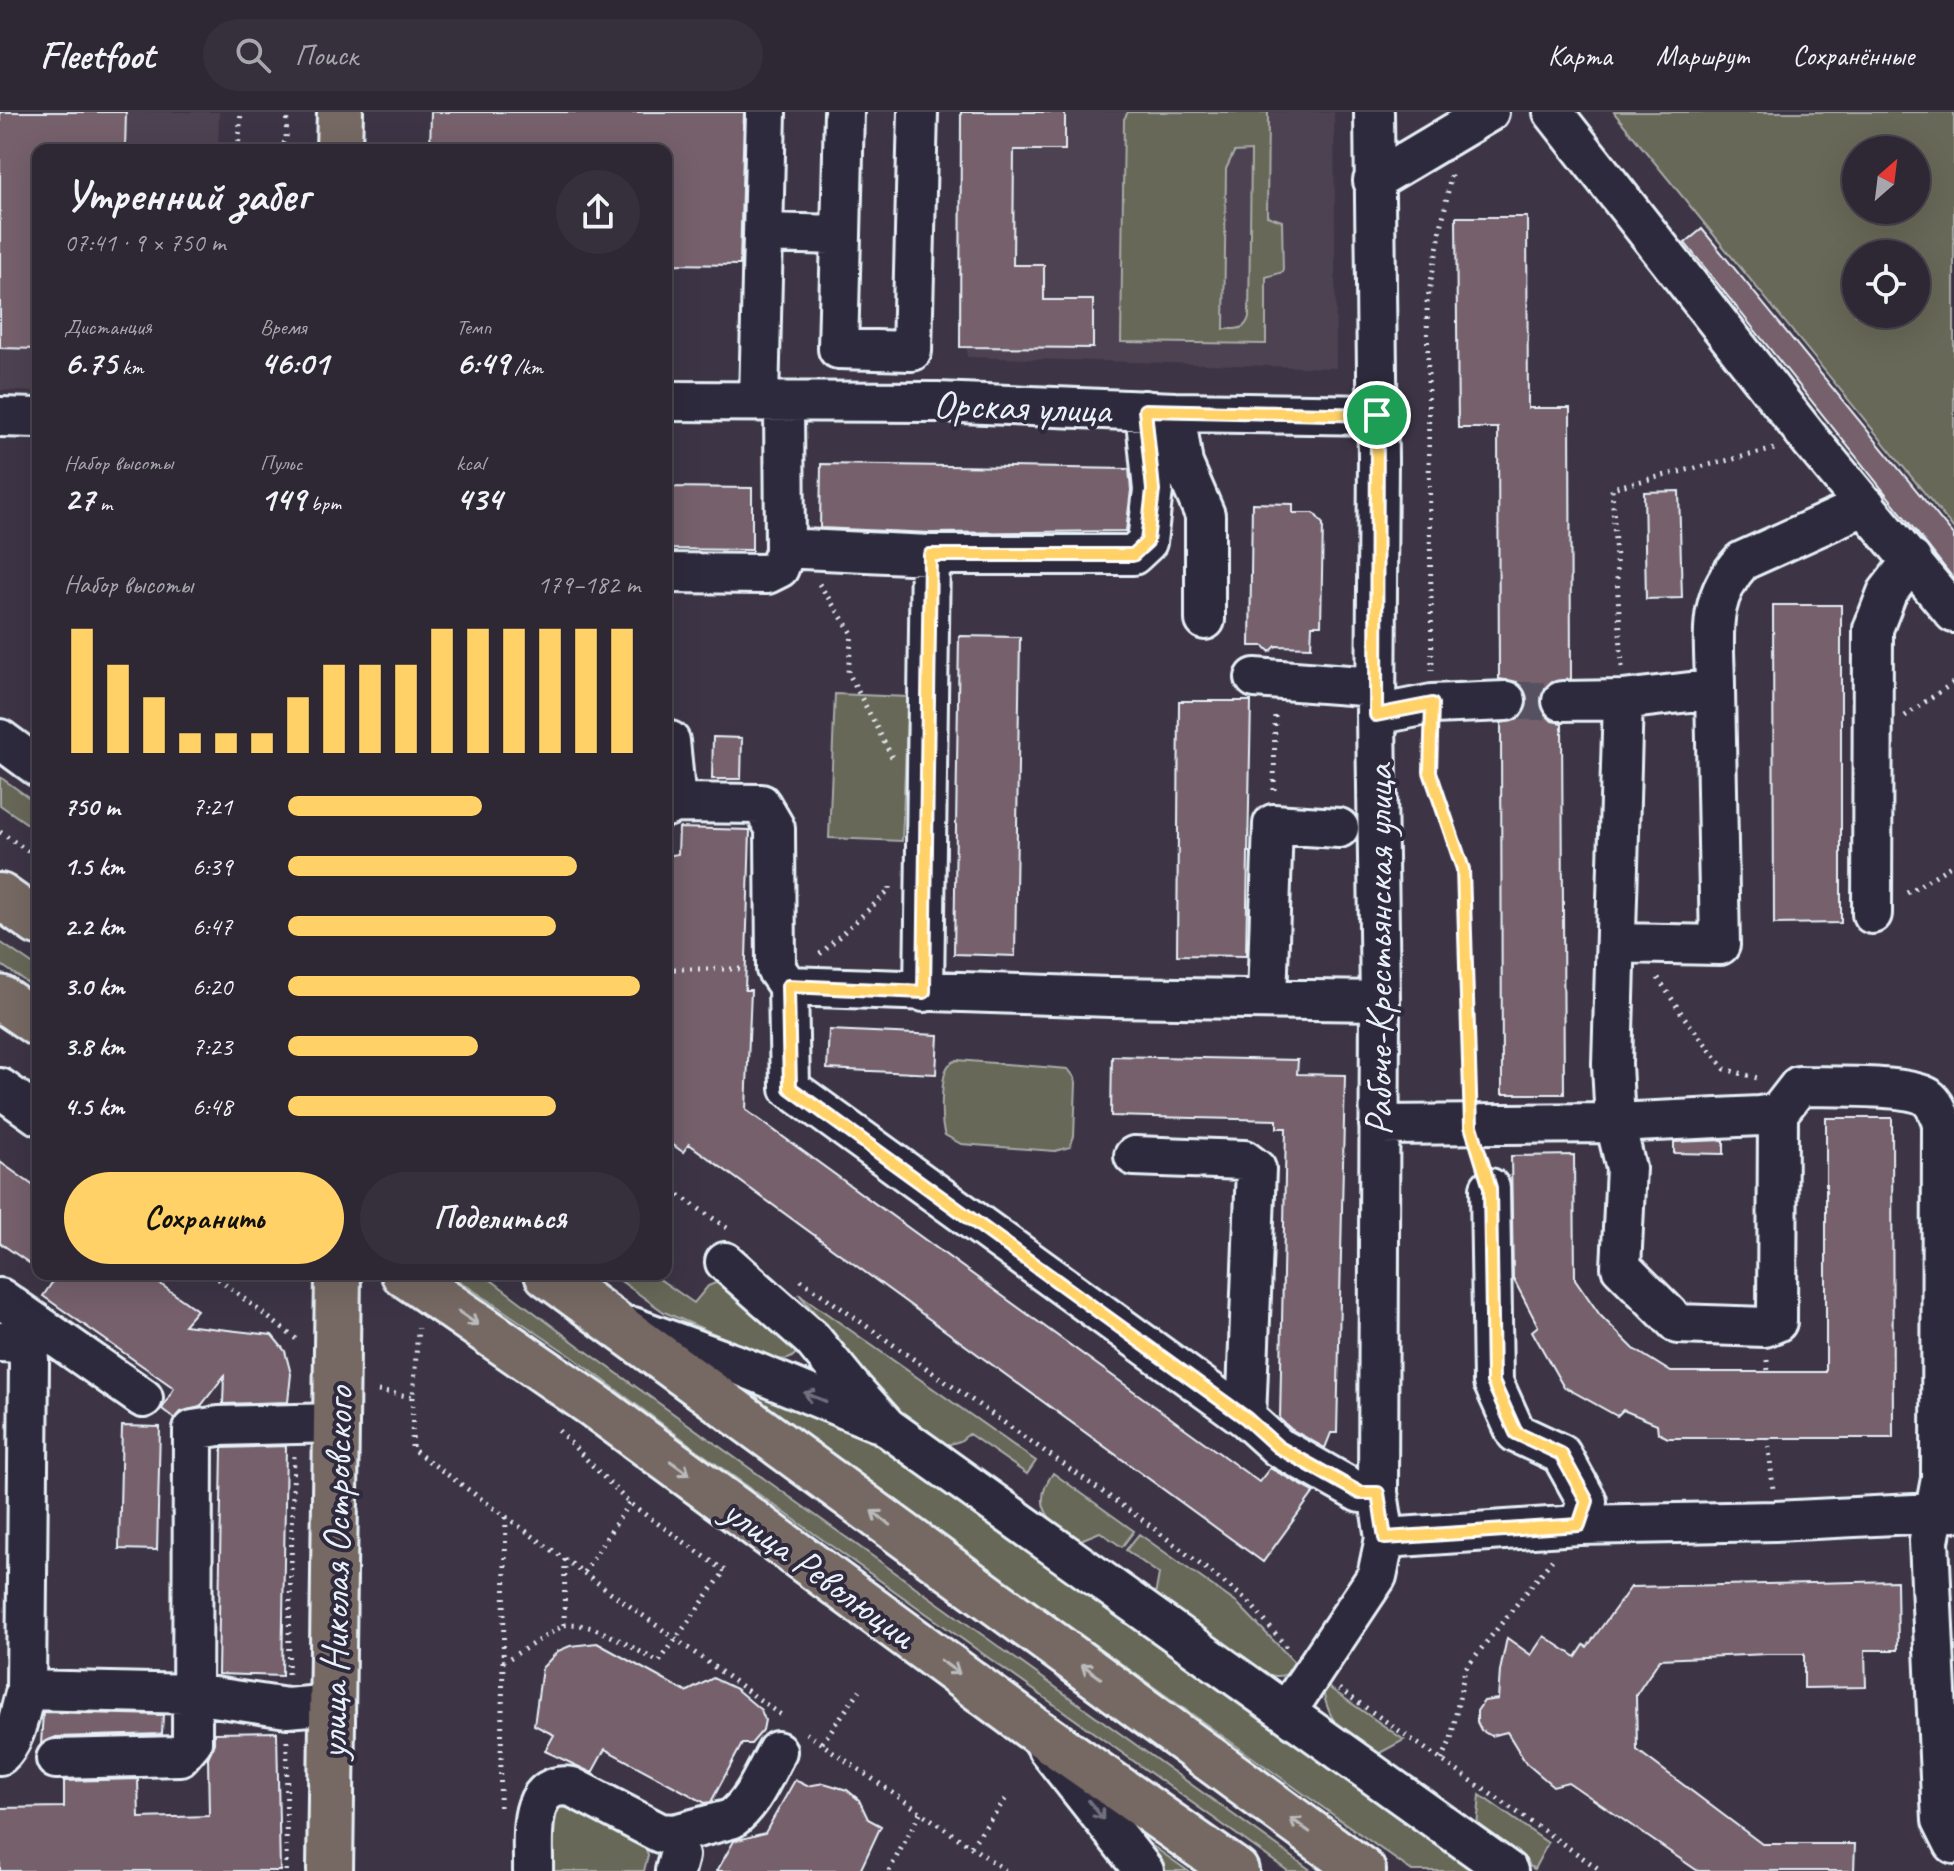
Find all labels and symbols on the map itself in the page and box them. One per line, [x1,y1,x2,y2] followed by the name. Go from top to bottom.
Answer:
[1842,136,1930,224] north arrow
[932,379,1114,435] street label: Орская улица
[1343,381,1411,449] pin
[1354,762,1404,1136] street label: Рабоче-Крестьянская улица
[457,1310,479,1326] one-way arrow
[308,1384,364,1762] street label: улица Николая Островского
[803,1388,828,1403] one-way arrow
[669,1460,690,1477] one-way arrow
[711,1485,928,1661] street label: улица Революции
[870,1510,892,1526] one-way arrow
[939,1659,960,1676] one-way arrow
[1080,1663,1102,1680] one-way arrow
[1088,1799,1105,1820] one-way arrow
[1290,1817,1312,1833] one-way arrow

